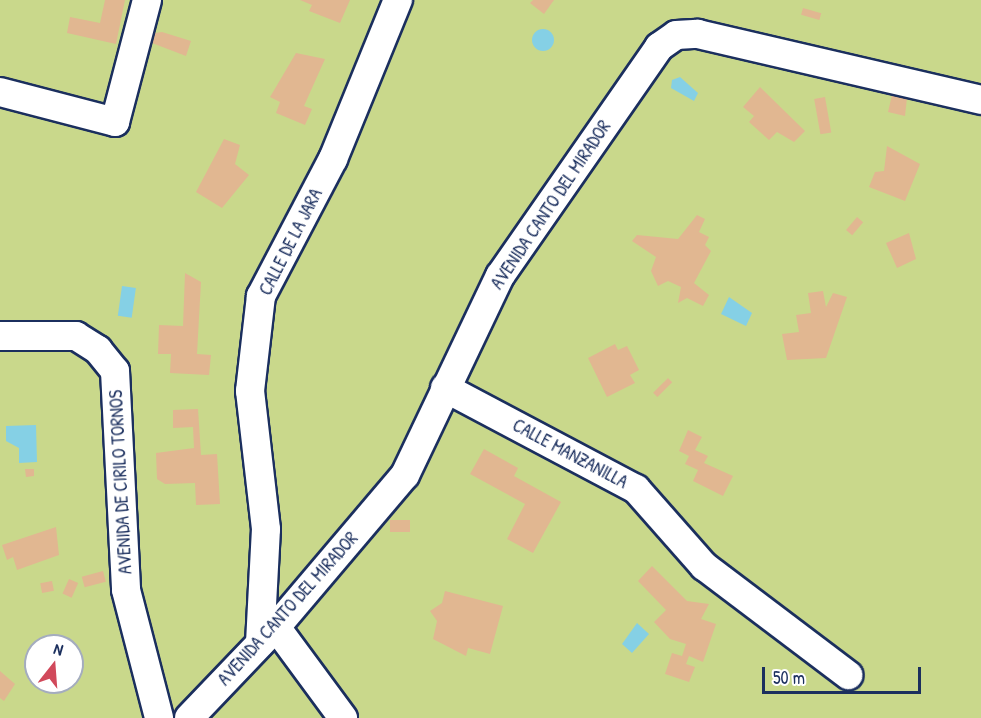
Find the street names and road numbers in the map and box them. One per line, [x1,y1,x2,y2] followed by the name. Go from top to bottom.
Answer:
[486,117,616,293] street label: AVENIDA CANTO DEL MIRADOR
[255,185,327,299] street label: CALLE DE LA JARA
[105,389,137,575] street label: AVENIDA DE CIRILO TORNOS
[509,415,631,493] street label: CALLE MANZANILLA
[213,528,363,690] street label: AVENIDA CANTO DEL MIRADOR

